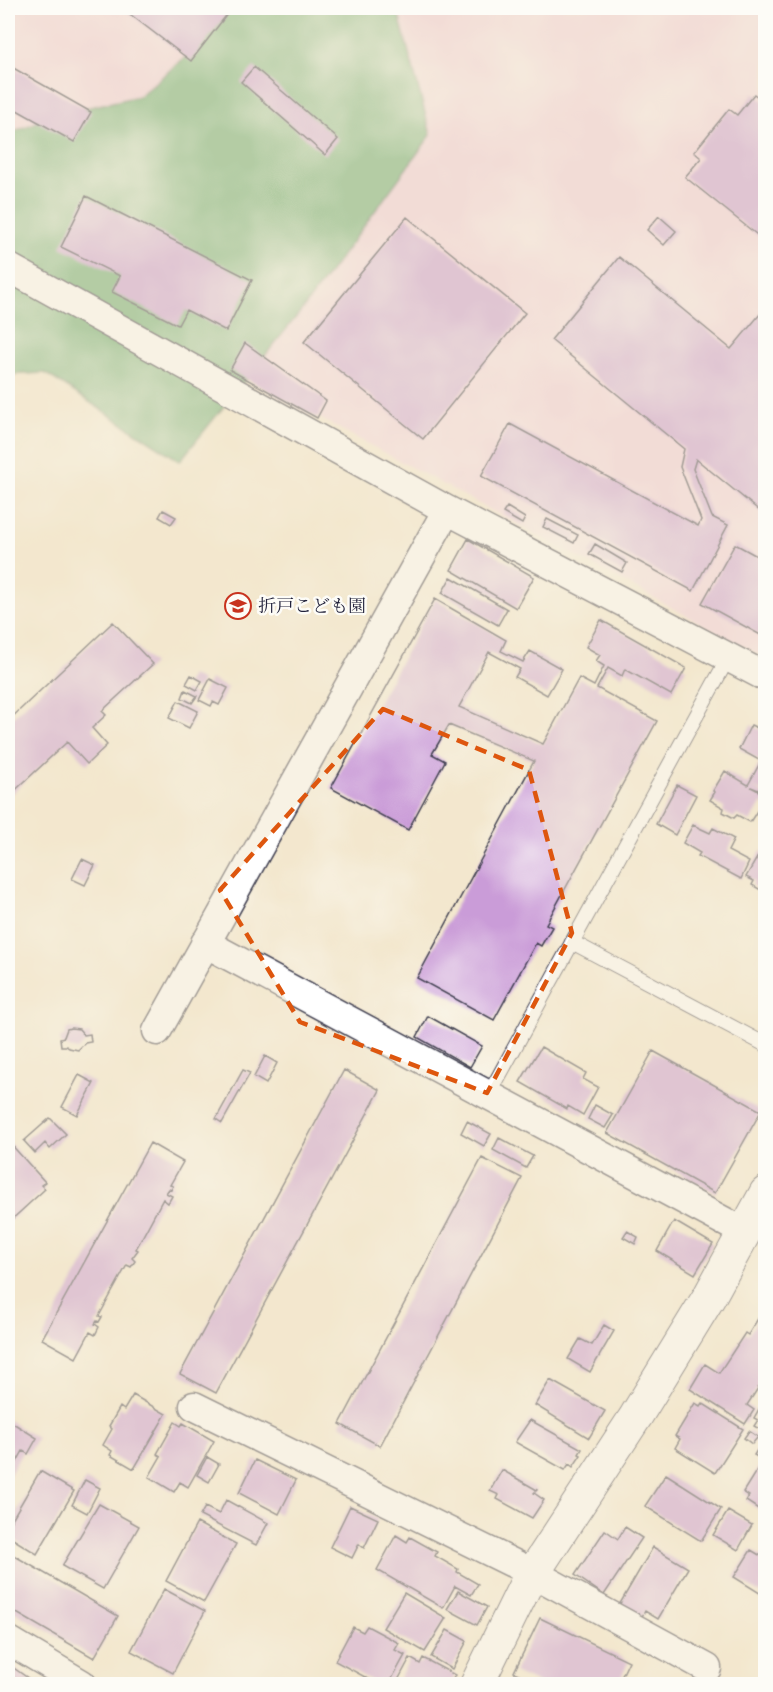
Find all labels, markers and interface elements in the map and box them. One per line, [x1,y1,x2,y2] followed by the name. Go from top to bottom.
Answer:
[223,591,253,621] school or university icon: 折戸こども園
[258,595,366,617] place label: 折戸こども園

